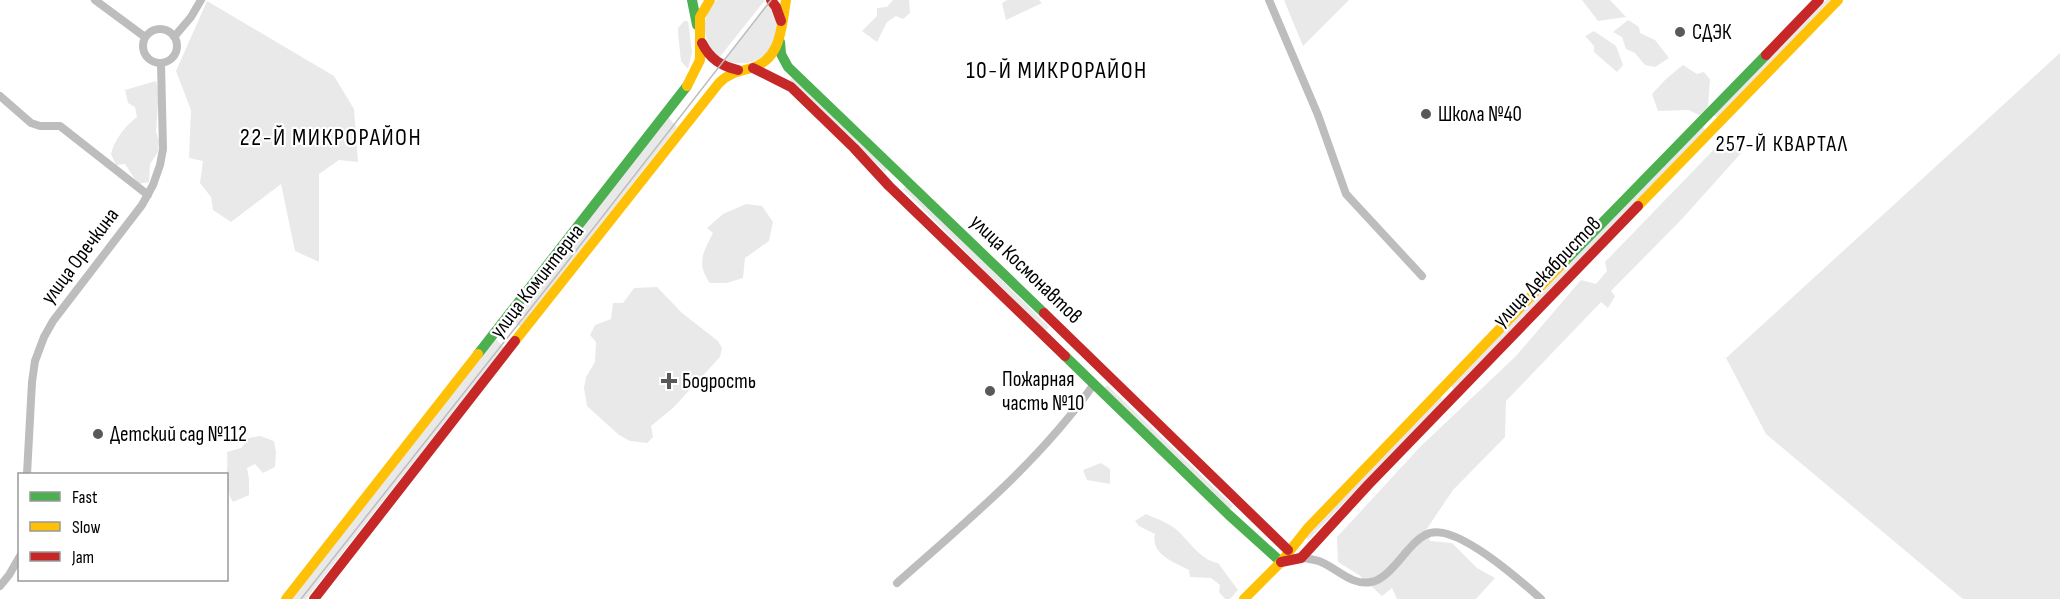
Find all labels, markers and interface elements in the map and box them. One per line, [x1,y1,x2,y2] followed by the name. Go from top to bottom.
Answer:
[1692,20,1732,45] place label: СДЭК
[1673,25,1687,39] marker: СДЭК
[966,56,1148,85] district label: 10-Й МИКРОРАЙОН
[1438,102,1522,127] place label: Школа №40
[1419,107,1433,121] marker: Школа №40
[240,123,422,152] district label: 22-Й МИКРОРАЙОН
[1715,131,1849,158] district label: 257-Й КВАРТАЛ
[36,203,124,309] street label: улица Оречкина
[965,209,1087,329] street label: улица Космонавтов
[1488,211,1606,333] street label: улица Декабристов
[485,219,589,343] street label: улица Коминтерна
[1002,367,1084,416] place label: Пожарная часть №10
[682,369,756,394] place label: Бодрость
[660,372,678,390] marker: Бодрость
[983,384,997,398] marker: Пожарная часть №10
[110,422,247,447] place label: Детский сад №112
[91,427,105,441] marker: Детский сад №112
[18,473,228,581] legend
[72,487,98,508] text: Fast
[72,517,101,538] text: Slow
[71,547,94,568] text: Jam

